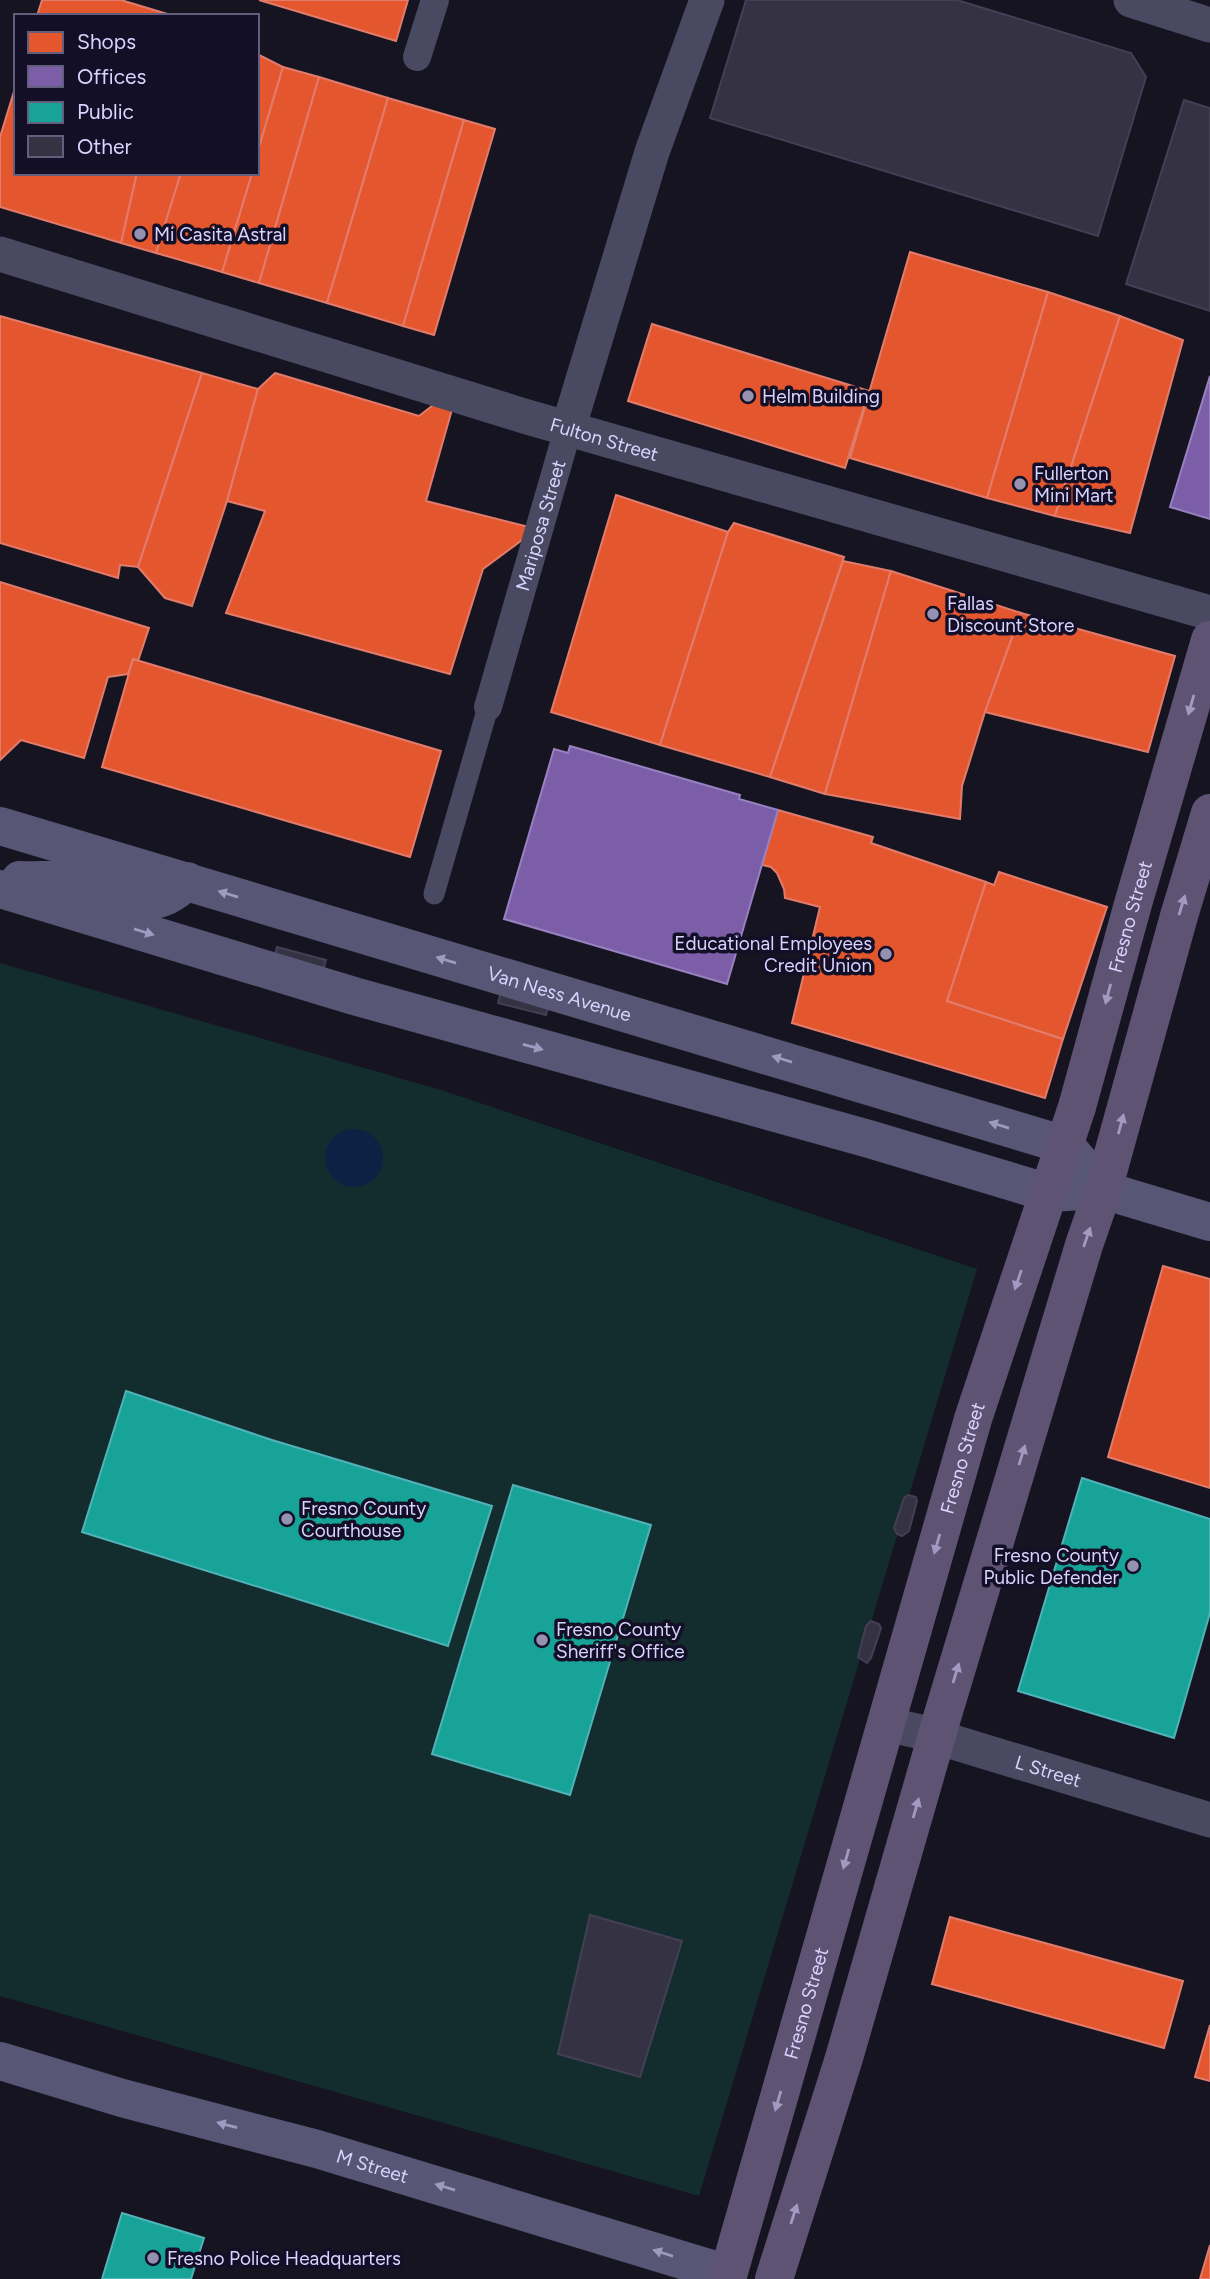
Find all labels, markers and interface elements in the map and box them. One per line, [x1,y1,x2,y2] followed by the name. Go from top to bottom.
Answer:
[14,14,259,175] legend
[77,29,136,54] text: Shops
[77,64,146,89] text: Offices
[77,99,134,124] text: Public
[77,134,132,159] text: Other
[154,223,287,246] place label: Mi Casita Astral
[132,226,148,242] marker: Mi Casita Astral
[762,385,880,408] place label: Helm Building
[740,388,756,404] marker: Helm Building
[547,413,661,466] street label: Fulton Street
[511,457,571,594] street label: Mariposa Street
[1034,462,1114,507] place label: Fullerton Mini Mart
[1012,476,1028,492] marker: Fullerton Mini Mart
[947,592,1074,637] place label: Fallas Discount Store
[925,606,941,622] marker: Fallas Discount Store
[1185,695,1195,716] one-way arrow
[1104,858,1157,975] street label: Fresno Street
[218,888,239,898] one-way arrow
[1177,894,1188,915] one-way arrow
[134,927,155,937] one-way arrow
[674,932,872,977] place label: Educational Employees Credit Union
[878,946,894,962] marker: Educational Employees Credit Union
[435,955,456,965] one-way arrow
[485,962,634,1026] street label: Van Ness Avenue
[1102,984,1112,1005] one-way arrow
[522,1042,544,1053] one-way arrow
[771,1053,792,1064] one-way arrow
[1116,1113,1127,1135] one-way arrow
[989,1120,1010,1130] one-way arrow
[1082,1227,1093,1248] one-way arrow
[1012,1270,1023,1291] one-way arrow
[935,1399,990,1517] street label: Fresno Street
[1017,1444,1027,1465] one-way arrow
[301,1497,426,1542] place label: Fresno County Courthouse
[279,1511,295,1527] marker: Fresno County Courthouse
[931,1534,942,1556] one-way arrow
[983,1544,1120,1589] place label: Fresno County Public Defender
[1125,1558,1141,1574] marker: Fresno County Public Defender
[556,1618,685,1663] place label: Fresno County Sheriff's Office
[534,1632,550,1648] marker: Fresno County Sheriff's Office
[951,1662,961,1683] one-way arrow
[1012,1751,1084,1792] street label: L Street
[912,1798,922,1819] one-way arrow
[840,1849,850,1870] one-way arrow
[779,1945,833,2062] street label: Fresno Street
[772,2091,783,2113] one-way arrow
[215,2119,237,2130] one-way arrow
[334,2145,411,2188] street label: M Street
[435,2182,456,2192] one-way arrow
[790,2203,800,2224] one-way arrow
[167,2247,401,2270] place label: Fresno Police Headquarters
[652,2248,673,2258] one-way arrow
[145,2250,161,2266] marker: Fresno Police Headquarters

